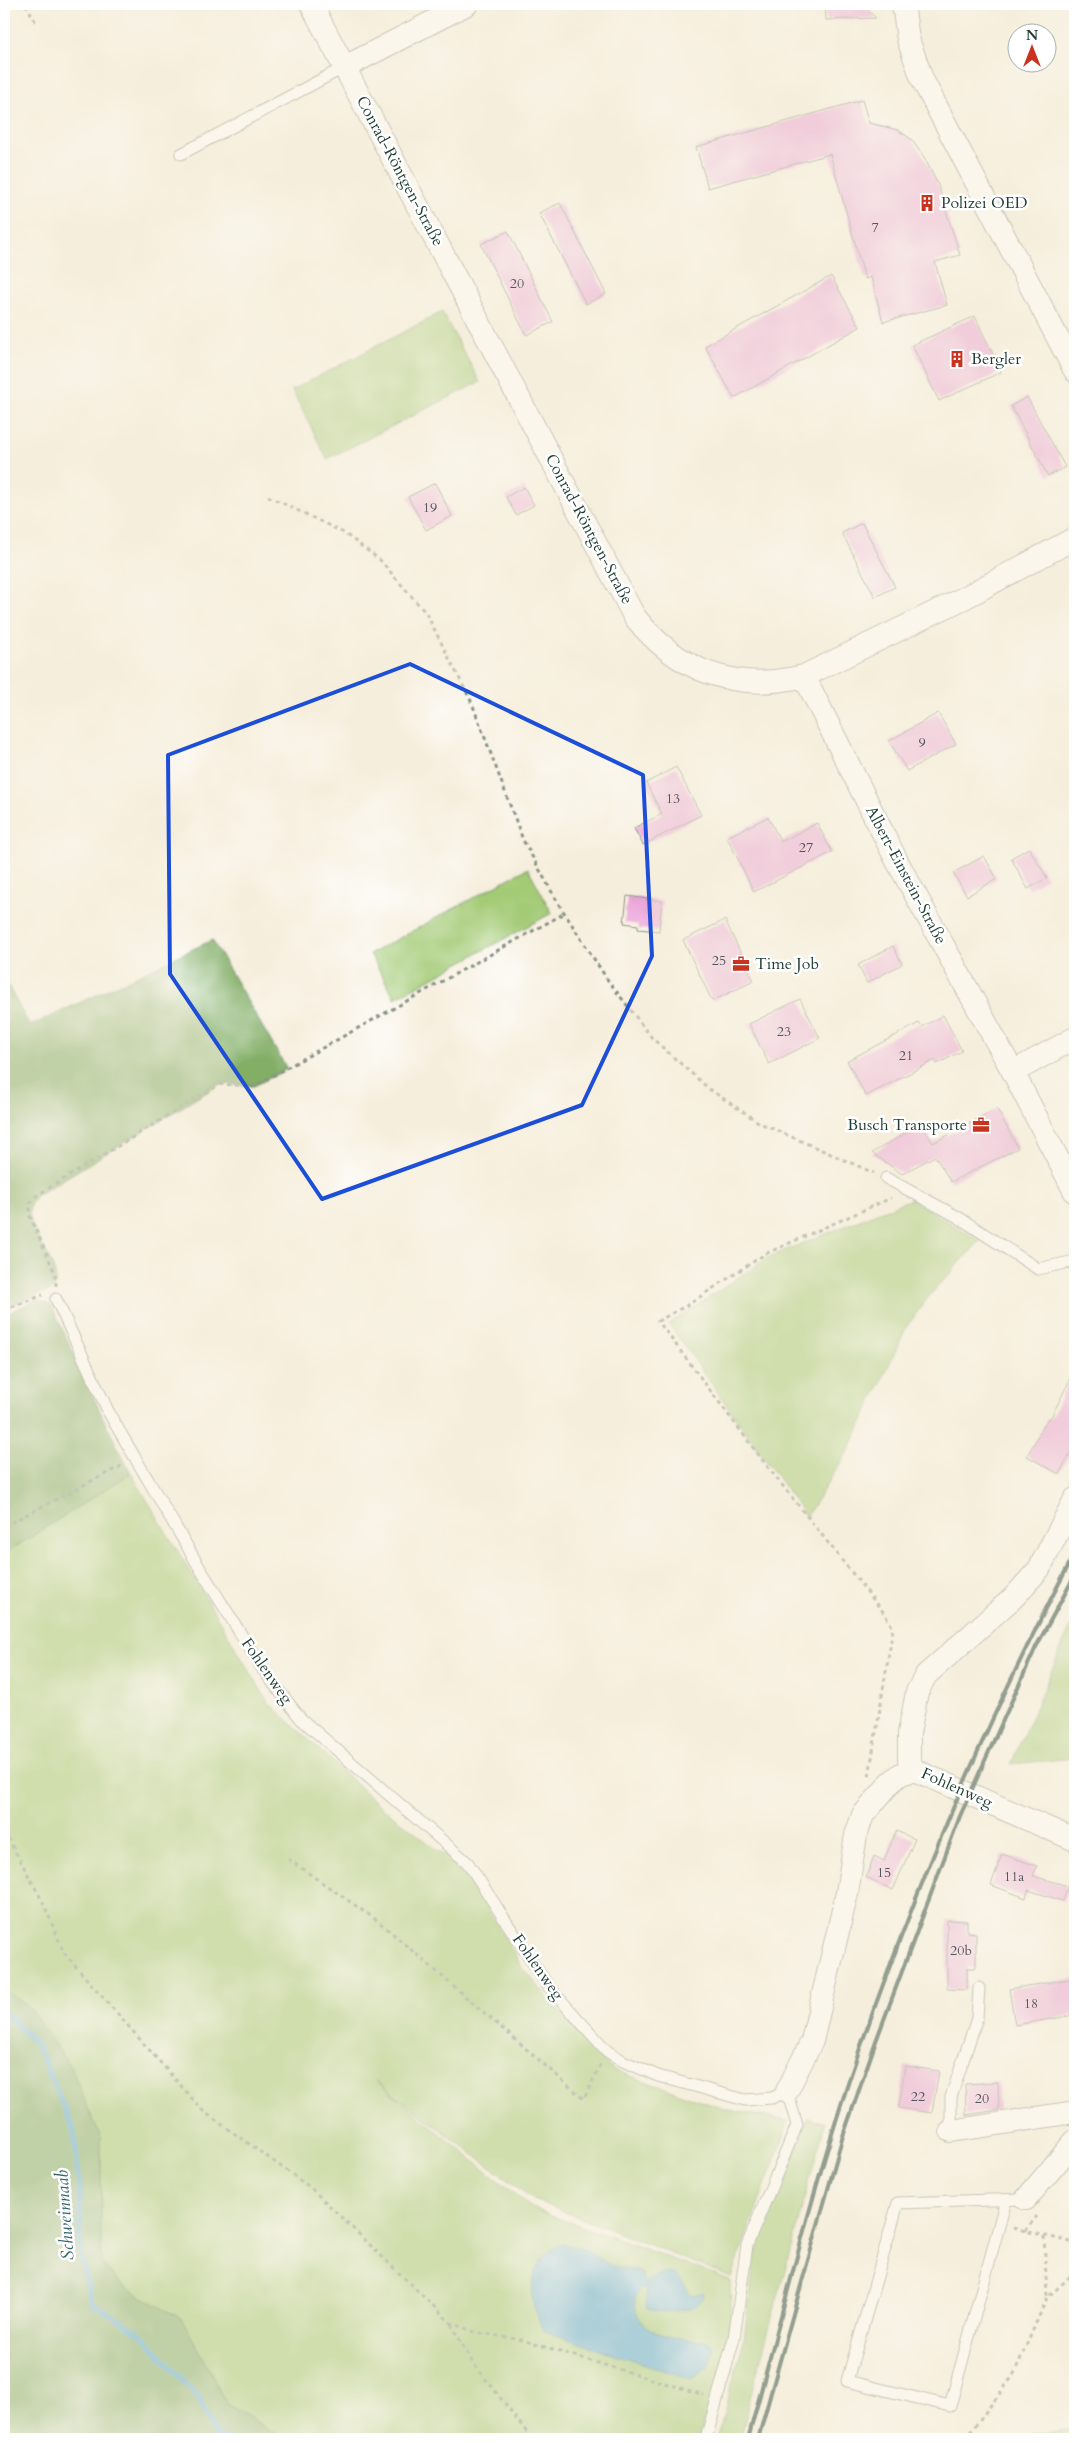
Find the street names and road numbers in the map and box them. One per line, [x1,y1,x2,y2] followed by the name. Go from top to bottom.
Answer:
[351,92,449,250] street label: Conrad-Röntgen-Straße
[540,450,638,608] street label: Conrad-Röntgen-Straße
[860,802,952,948] street label: Albert-Einstein-Straße
[236,1634,298,1708] street label: Fohlenweg
[918,1762,996,1814] street label: Fohlenweg
[507,1930,569,2004] street label: Fohlenweg

